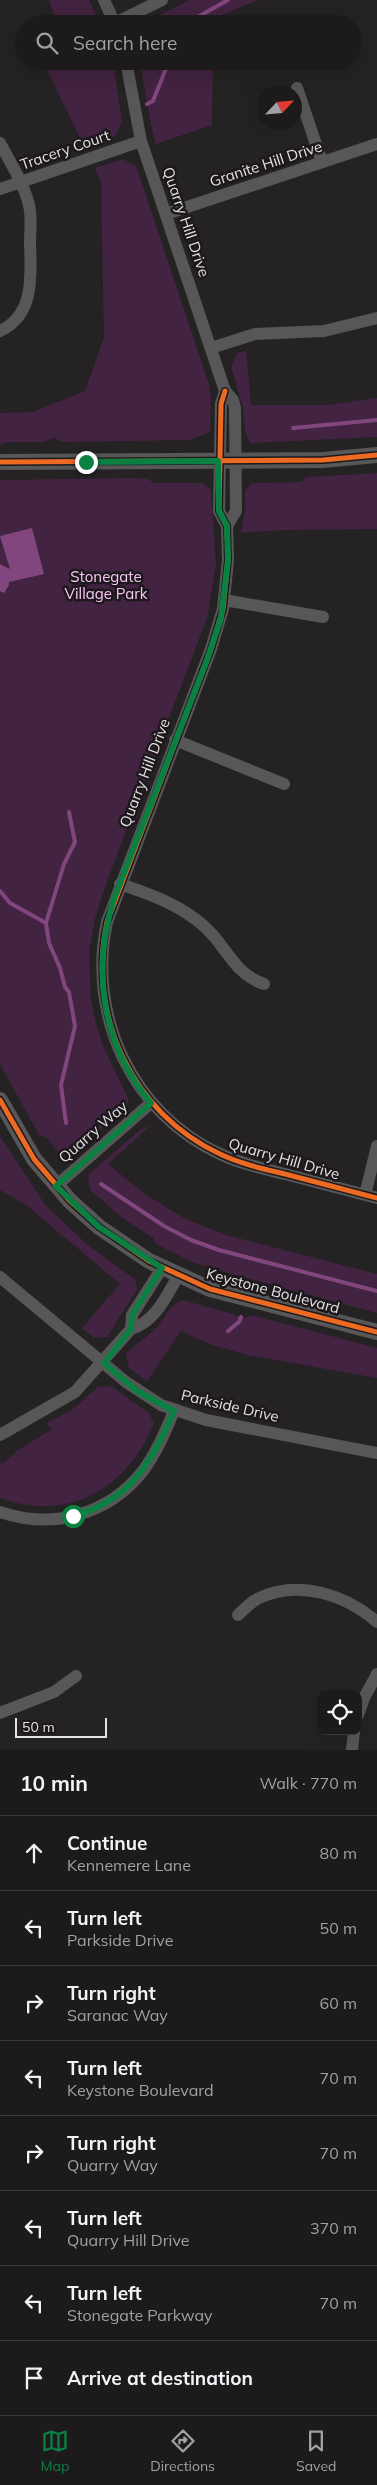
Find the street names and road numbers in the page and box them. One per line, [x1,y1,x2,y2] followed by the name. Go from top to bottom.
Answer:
[18,125,112,174] street label: Tracery Court
[207,136,325,191] street label: Granite Hill Drive
[159,164,214,279] street label: Quarry Hill Drive
[115,716,174,830] street label: Quarry Hill Drive
[54,1096,131,1167] street label: Quarry Way
[226,1134,342,1183] street label: Quarry Hill Drive
[204,1264,342,1317] street label: Keystone Boulevard
[179,1385,281,1426] street label: Parkside Drive

